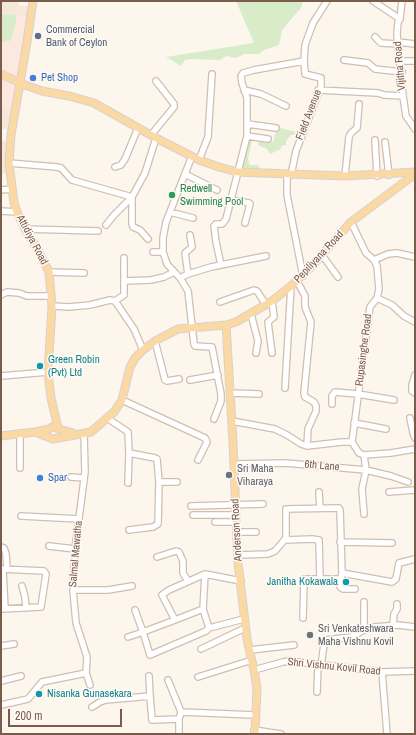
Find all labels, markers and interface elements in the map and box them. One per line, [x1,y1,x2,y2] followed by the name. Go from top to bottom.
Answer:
[46,23,107,49] place label: Commercial Bank of Ceylon
[33,31,43,41] marker: Commercial Bank of Ceylon
[391,41,409,91] street label: Vijitha Road
[41,71,78,85] place label: Pet Shop
[28,73,38,83] marker: Pet Shop
[293,88,325,142] street label: Field Avenue
[180,182,243,208] place label: Redwell Swimming Pool
[167,190,177,200] marker: Redwell Swimming Pool
[13,213,51,267] street label: Attidiya Road
[291,228,347,286] street label: Pepiliyana Road
[353,313,375,387] street label: Rupasinghe Road
[48,353,100,379] place label: Green Robin (Pvt) Ltd
[35,361,45,371] marker: Green Robin (Pvt) Ltd
[304,458,340,474] street label: 6th Lane
[237,462,274,488] place label: Sri Maha Viharaya
[224,470,234,480] marker: Sri Maha Viharaya
[48,471,67,485] place label: Spar
[35,473,45,483] marker: Spar
[229,498,245,562] street label: Anderson Road
[67,520,85,588] street label: Salmal Mawatha
[267,575,338,589] place label: Janitha Kokawala
[341,577,351,587] marker: Janitha Kokawala
[318,622,394,648] place label: Sri Venkateshwara Maha Vishnu Kovil
[305,630,315,640] marker: Sri Venkateshwara Maha Vishnu Kovil
[287,656,381,678] street label: Shri Vishnu Kovil Road
[47,687,132,701] place label: Nisanka Gunasekara
[34,689,44,699] marker: Nisanka Gunasekara
[10,701,124,727] scale bar
[15,708,42,724] text: 200 m

